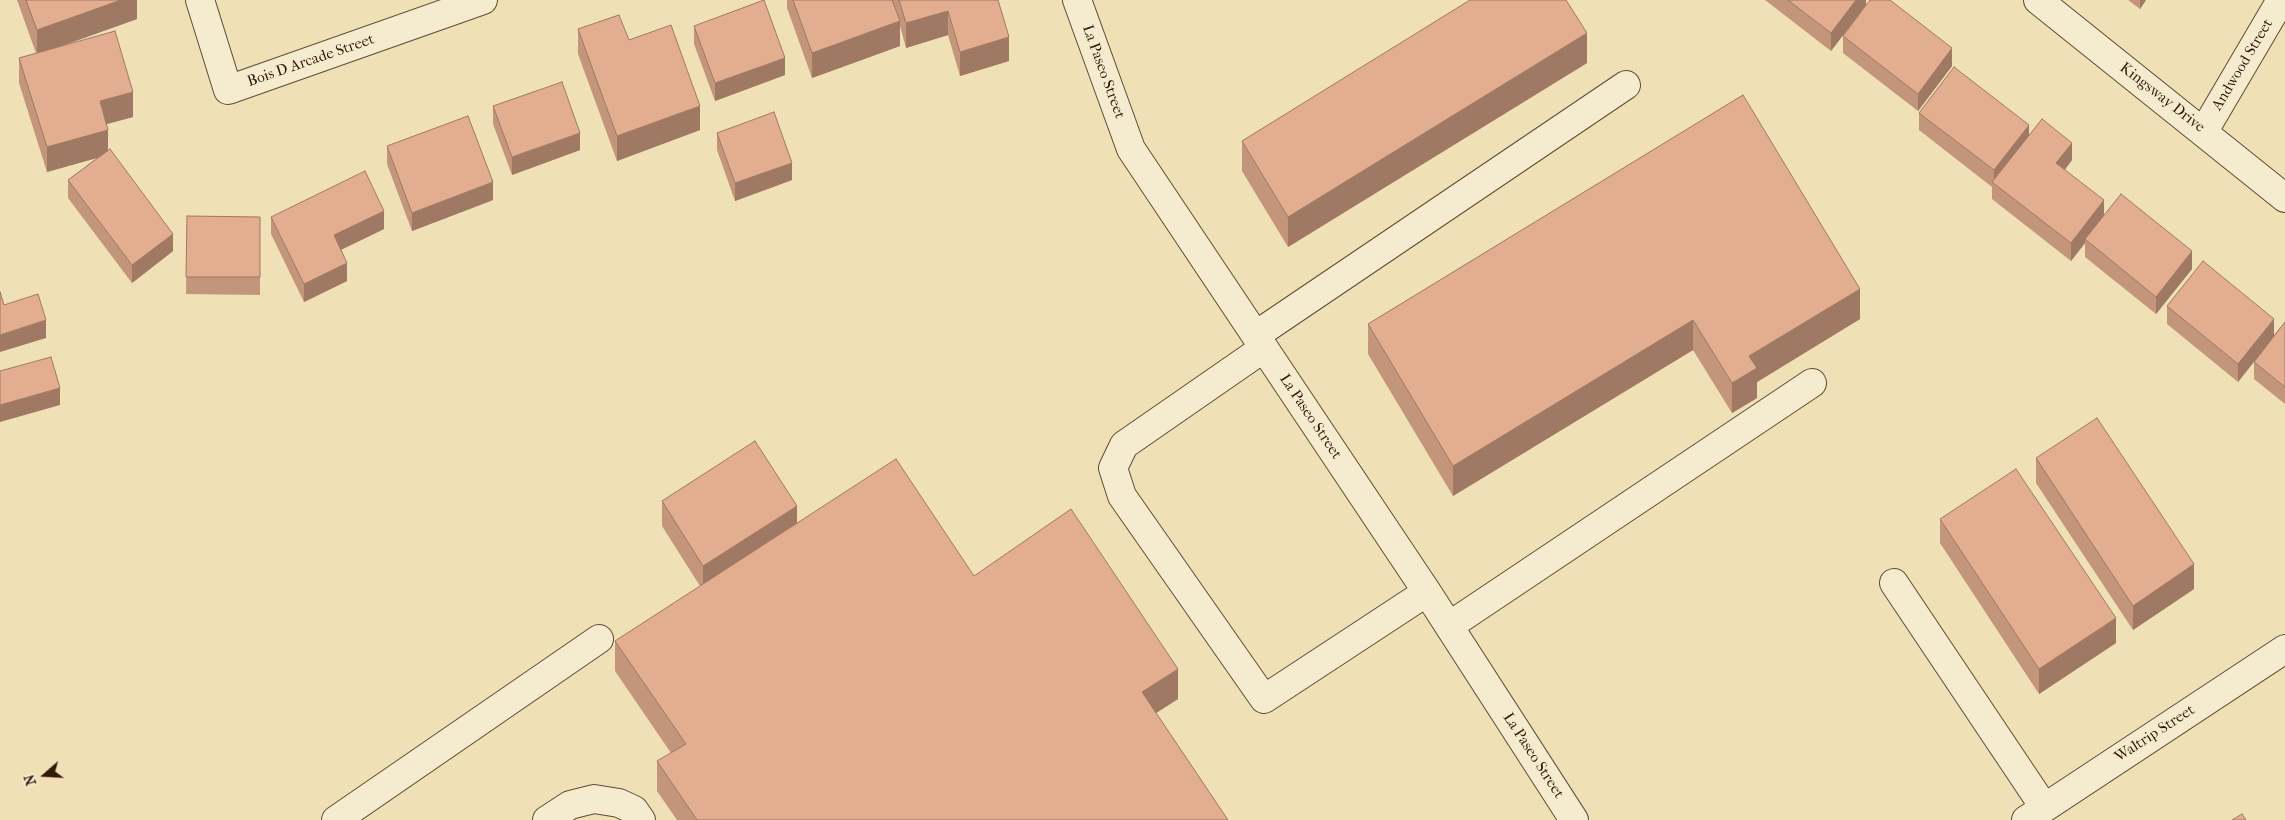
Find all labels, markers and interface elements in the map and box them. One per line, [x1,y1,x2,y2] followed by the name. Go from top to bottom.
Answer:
[2209,16,2277,114] street label: Andwood Street
[1078,23,1128,121] street label: La Paseo Street
[245,31,377,91] street label: Bois D Arcade Street
[2116,59,2208,137] street label: Kingsway Drive
[1275,371,1345,463] street label: La Paseo Street
[2112,701,2198,767] street label: Waltrip Street
[1499,710,1567,802] street label: La Paseo Street
[20,750,70,800] north arrow
[21,772,40,788] text: N

